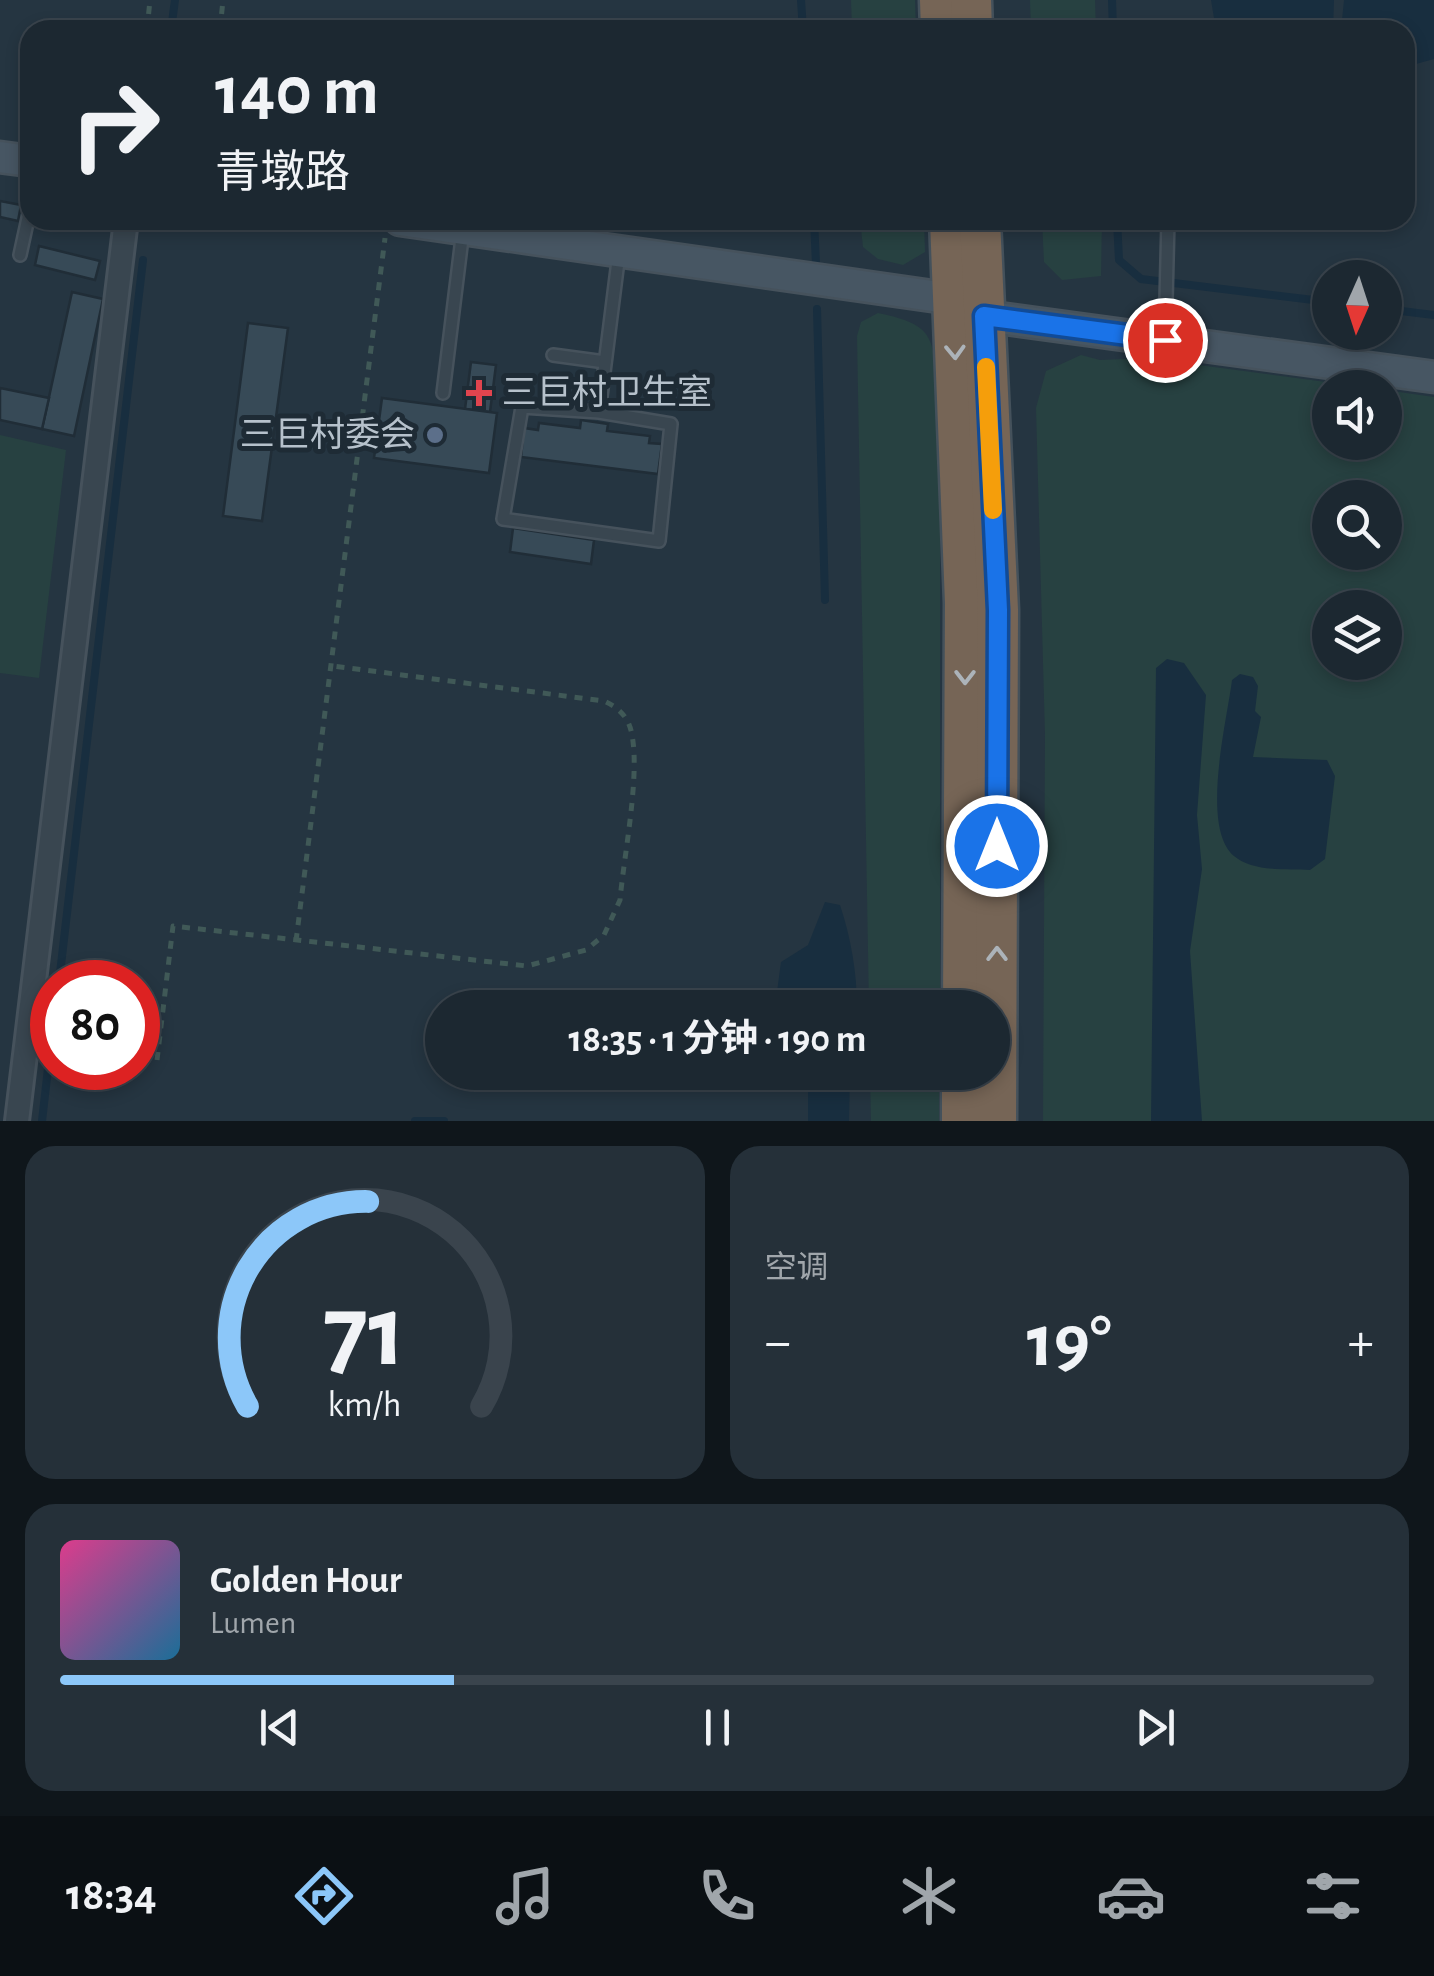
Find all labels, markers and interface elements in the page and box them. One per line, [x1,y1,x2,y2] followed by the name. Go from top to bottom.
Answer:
[215,57,379,127] text: 140 m
[50,60,180,190] icon: right
[215,151,350,196] text: 青墩路
[1312,260,1402,350] north arrow
[1312,260,1402,680] map controls
[1123,298,1208,383] pin
[1138,313,1193,368] icon: arrive
[944,345,965,361] one-way arrow
[1312,370,1402,460] button: sound
[502,374,712,411] place label: 三巨村卫生室
[466,380,492,406] marker: 三巨村卫生室
[240,416,415,453] place label: 三巨村委会
[424,424,446,446] marker: 三巨村委会
[1312,480,1402,570] button: search
[1312,590,1402,680] button: layers
[954,670,975,686] one-way arrow
[945,794,1049,898] position arrow
[986,945,1008,960] one-way arrow
[30,960,160,1090] speed limit sign: 80
[569,1021,866,1059] text: 18:35 · 1 分钟 · 190 m
[765,1252,829,1284] text: 空调
[324,1281,406,1385] text: 71
[1027,1305,1112,1380] text: 19°
[765,1315,791,1370] text: −
[1348,1315,1374,1370] text: +
[328,1387,402,1423] text: km/h
[210,1562,402,1600] text: Golden Hour
[210,1607,296,1639] text: Lumen
[252,1700,307,1755] icon: previous
[690,1700,745,1755] icon: pause
[1128,1700,1183,1755] icon: next
[289,1861,359,1931] icon: directions
[490,1861,560,1931] icon: music
[692,1861,762,1931] icon: phone
[894,1861,964,1931] icon: climate
[1096,1861,1166,1931] icon: car
[1298,1861,1368,1931] icon: filters
[66,1873,157,1918] text: 18:34

